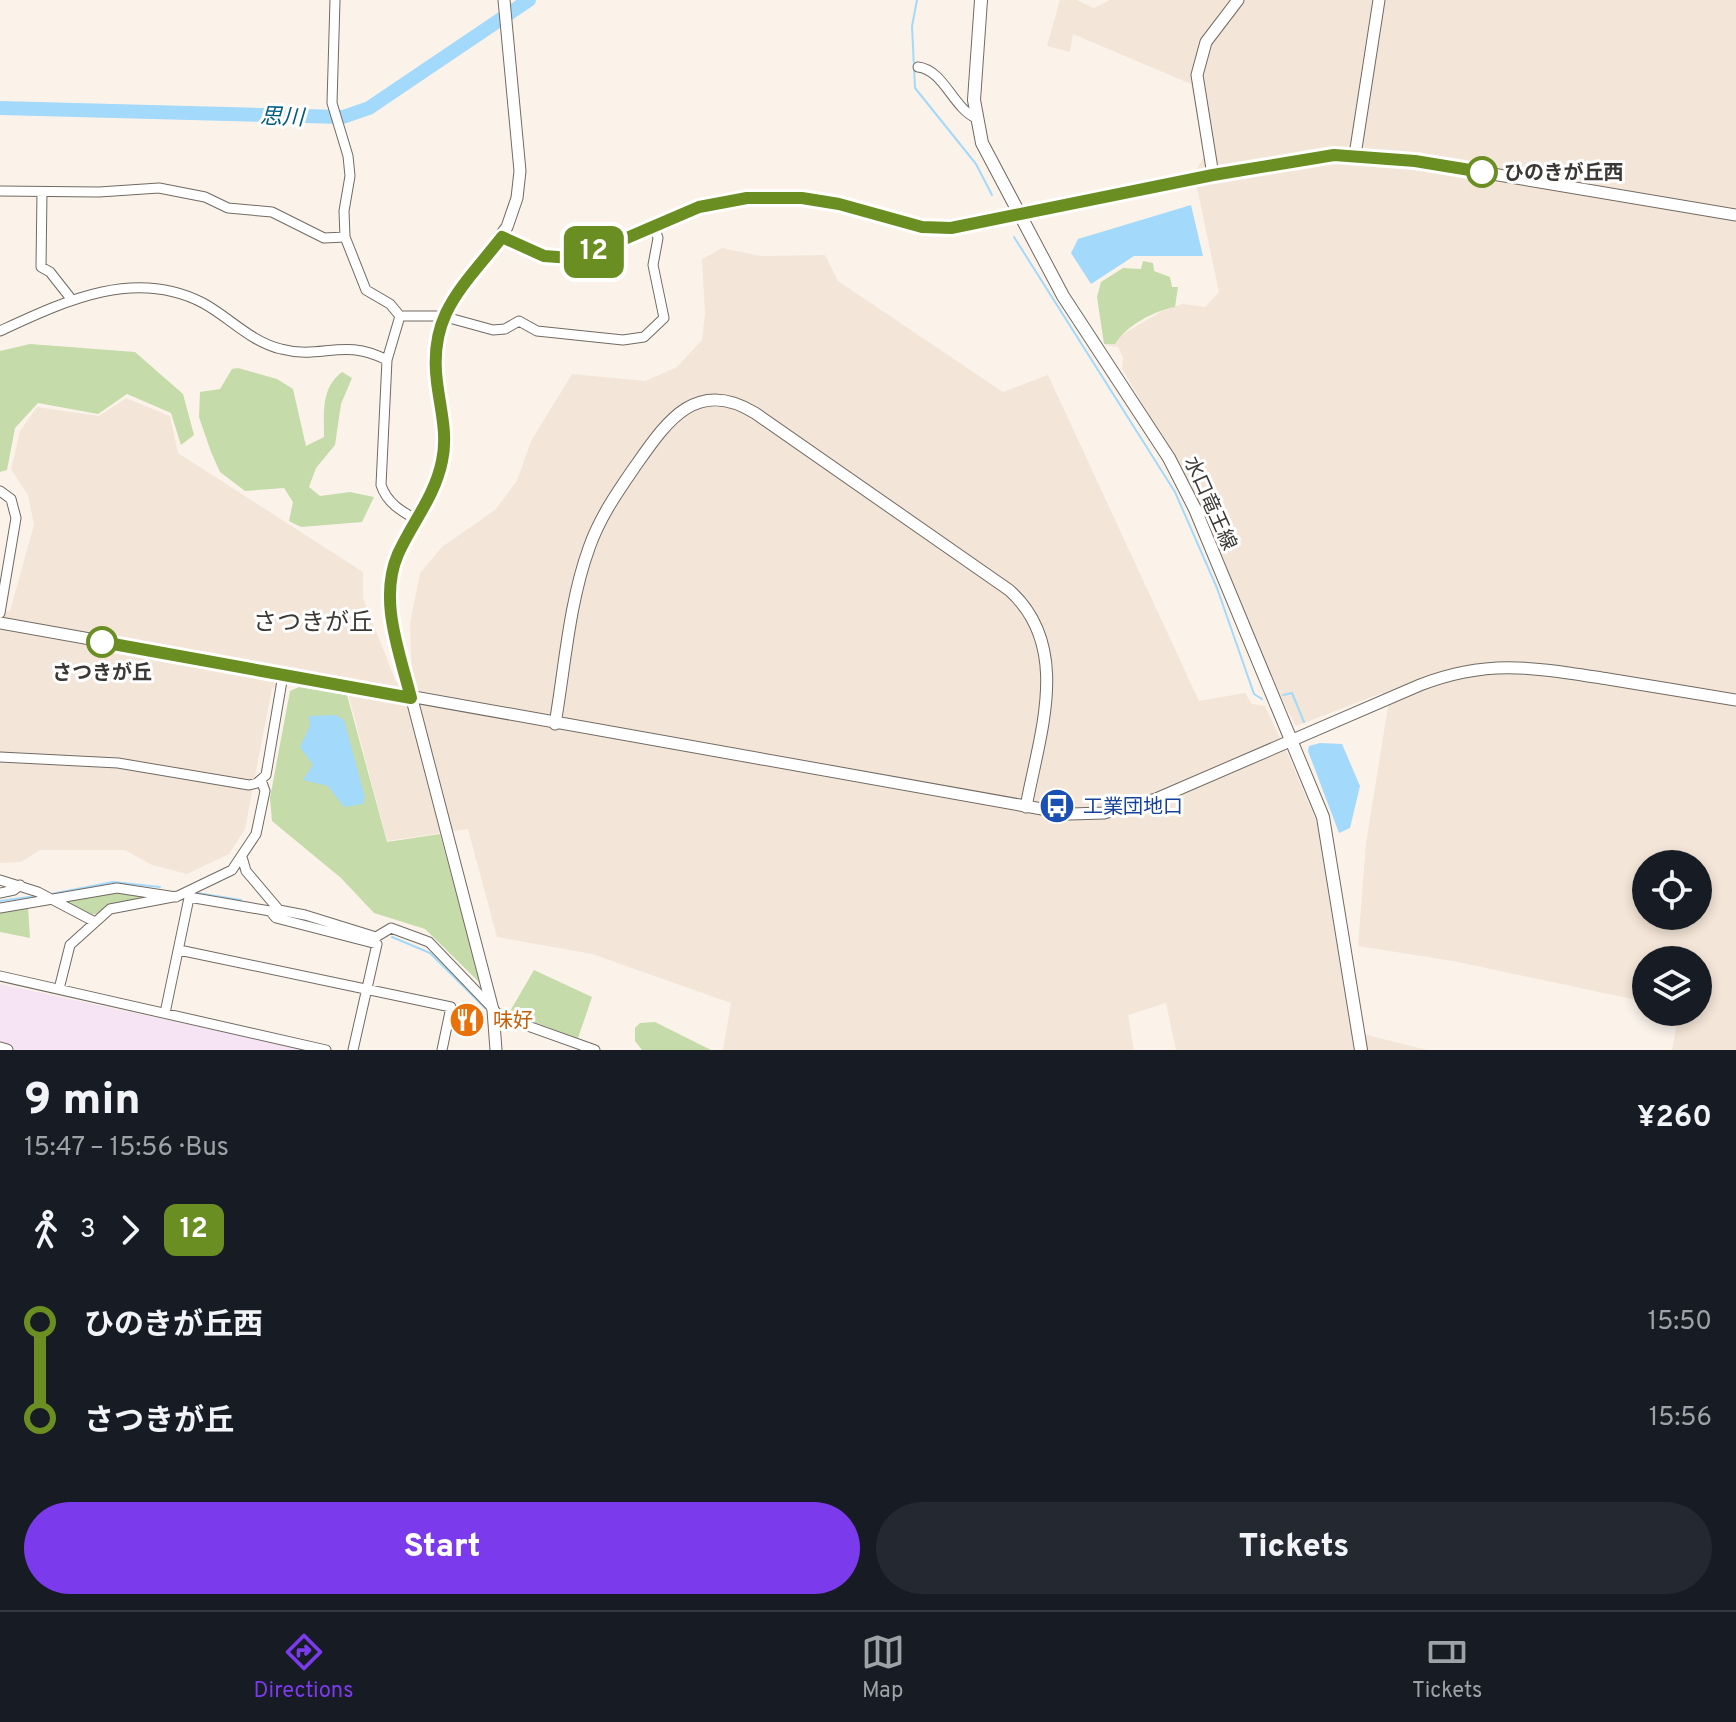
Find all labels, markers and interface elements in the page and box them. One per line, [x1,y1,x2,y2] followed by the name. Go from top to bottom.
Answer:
[259,104,306,133] water label: 思川
[1467,157,1497,187] marker: ひのきが丘西
[1504,161,1623,187] place label: ひのきが丘西
[558,226,630,278] line badge: 12
[580,234,608,270] text: 12
[1177,453,1241,555] street label: 水口竜王線
[253,609,373,639] district label: さつきが丘
[87,627,117,657] marker: さつきが丘
[52,661,152,687] place label: さつきが丘
[1038,787,1076,825] bus stop icon: 工業団地口
[1083,795,1183,821] place label: 工業団地口
[1632,850,1712,1026] map controls
[1632,850,1712,930] button: locate
[1632,946,1712,1026] button: layers
[448,1001,486,1039] restaurant icon: 味好
[493,1009,533,1035] place label: 味好
[24,1074,141,1130] text: 9 min
[1637,1100,1712,1137] text: ¥260
[24,1132,229,1165] text: 15:47 – 15:56 · Bus
[24,1208,68,1252] icon: walk
[108,1208,152,1252] icon: forward
[180,1212,208,1248] text: 12
[80,1214,96,1247] text: 3
[1648,1306,1712,1339] text: 15:50
[84,1308,263,1345] text: ひのきが丘西
[1649,1402,1712,1435] text: 15:56
[84,1404,234,1441] text: さつきが丘
[24,1502,860,1594] button: Start
[876,1502,1712,1594] button: Tickets
[254,1630,354,1705] tab: Directions
[861,1630,905,1705] tab: Map
[1412,1630,1482,1705] tab: Tickets

